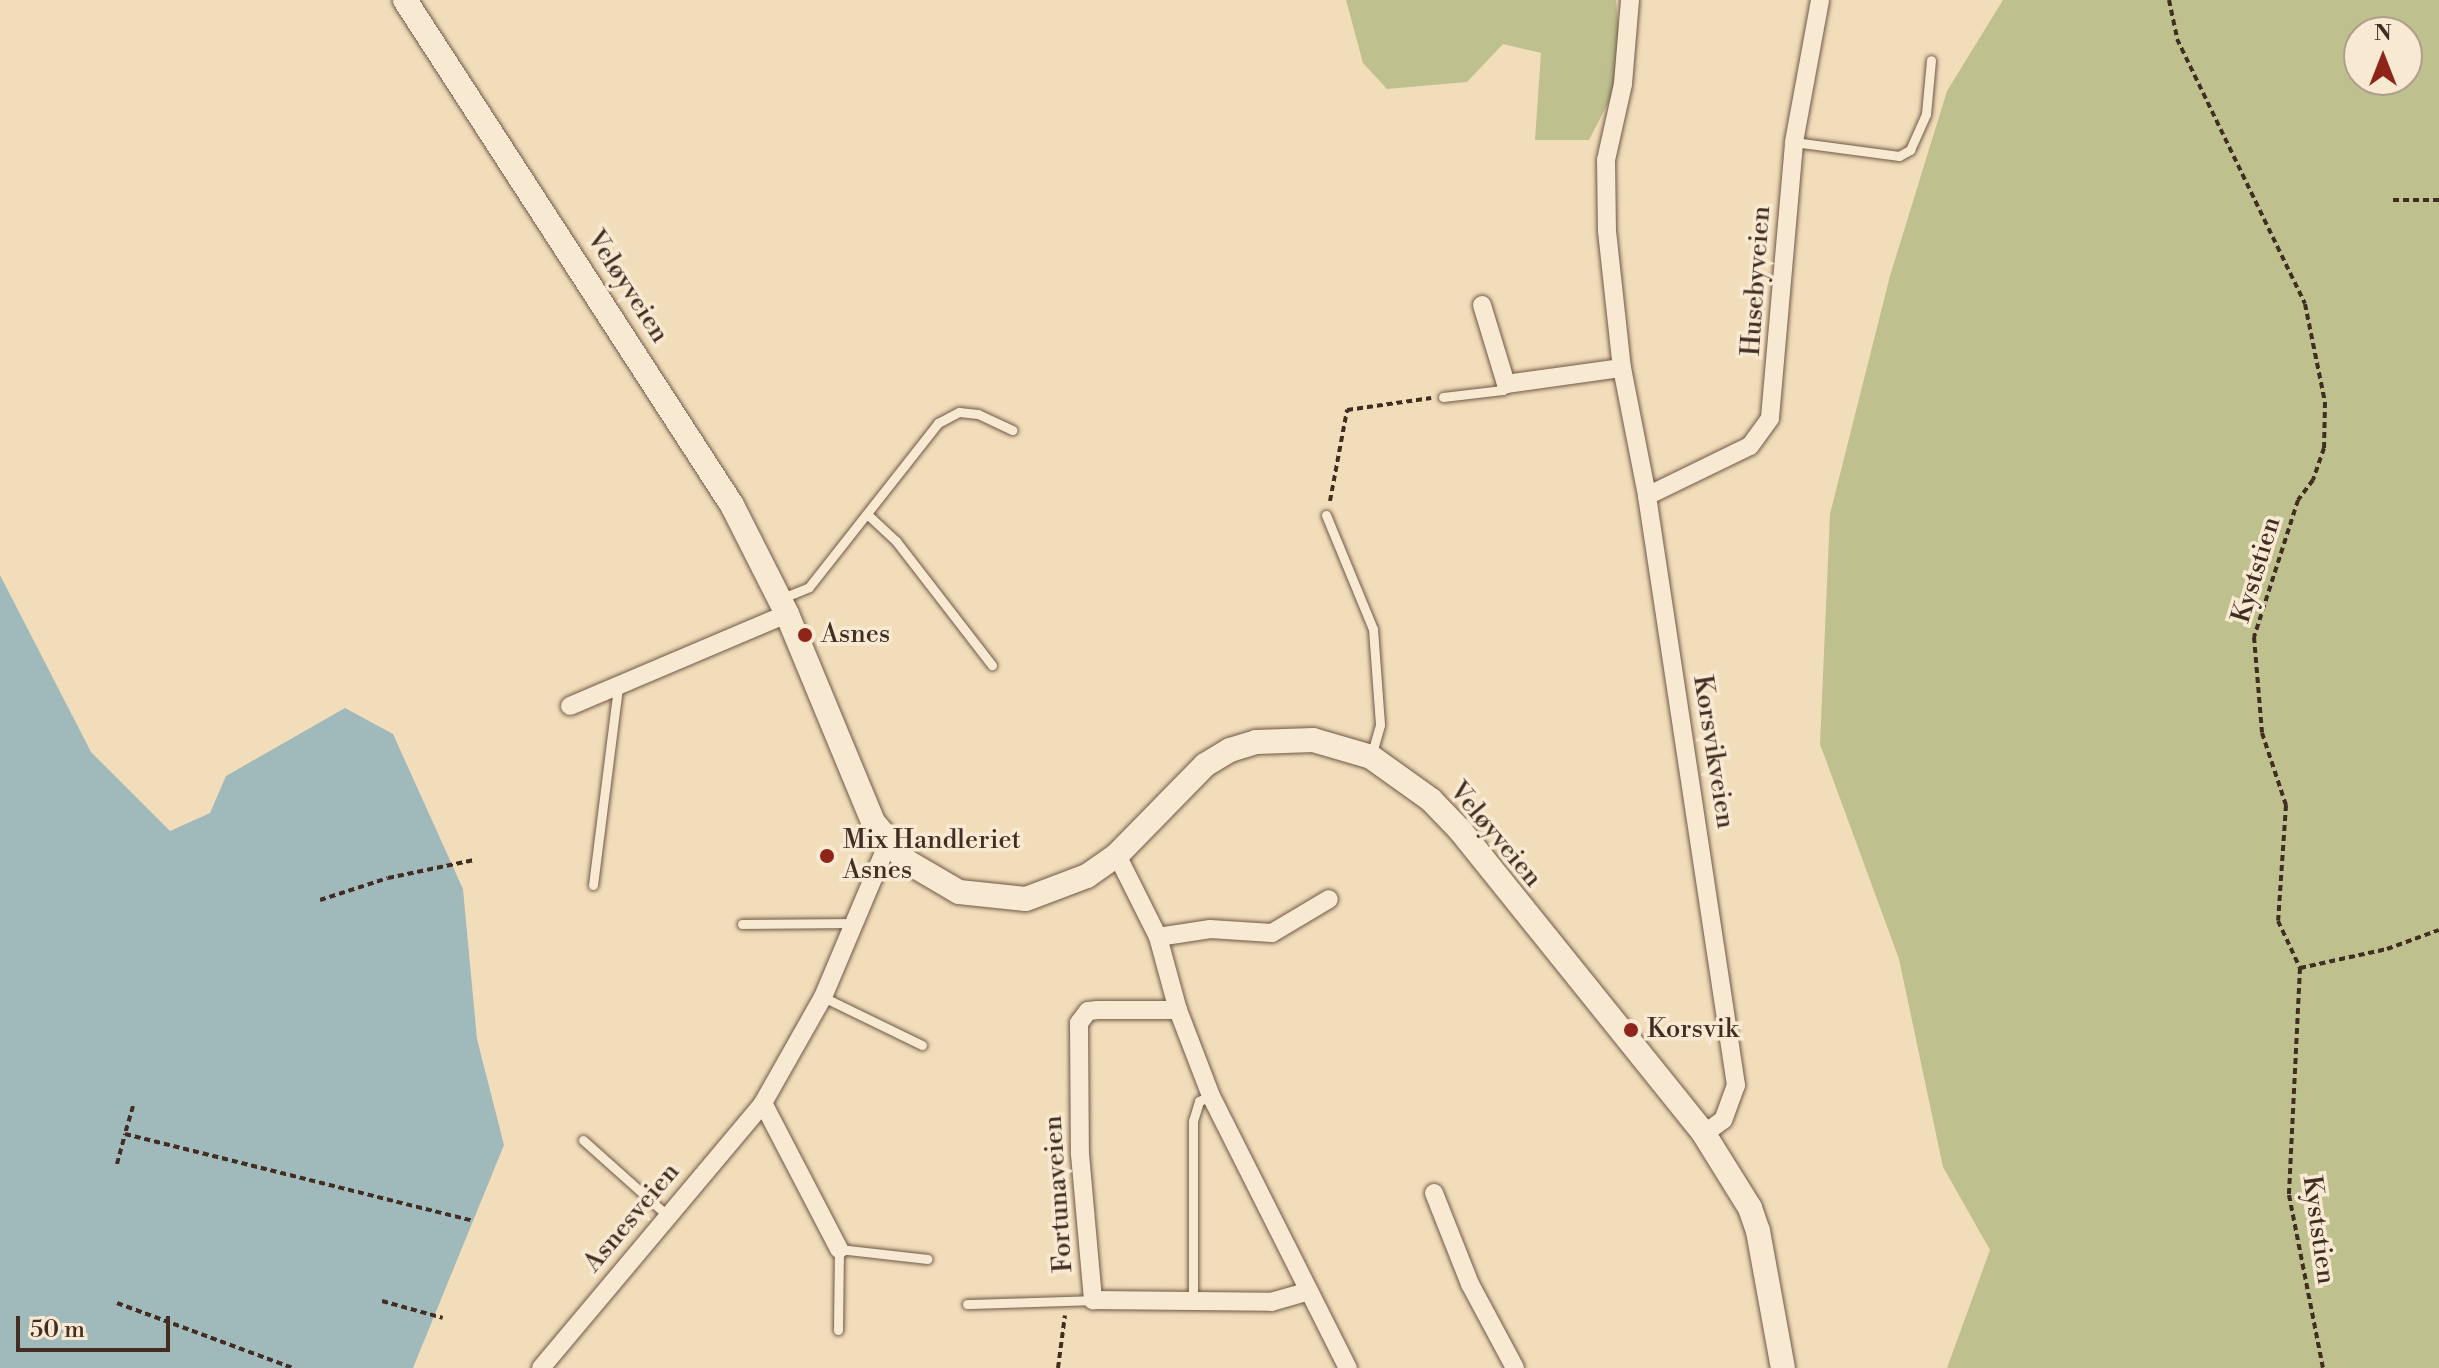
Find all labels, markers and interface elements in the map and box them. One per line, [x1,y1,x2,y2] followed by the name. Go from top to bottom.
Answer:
[2343,16,2423,96] north arrow
[2374,20,2392,47] text: N
[1736,205,1778,357] street label: Husebyveien
[579,225,675,349] street label: Veløyveien
[2226,513,2288,627] street label: Kyststien
[821,619,890,651] place label: Asnes
[796,626,814,644] marker: Asnes
[1686,673,1740,831] street label: Korsvikveien
[1442,776,1548,894] street label: Veløyveien
[843,825,1021,886] place label: Mix Handleriet Asnes
[818,847,836,865] marker: Mix Handleriet Asnes
[1647,1014,1739,1046] place label: Korsvik
[1622,1021,1640,1039] marker: Korsvik
[1038,1115,1080,1273] street label: Fortunaveien
[577,1157,687,1279] street label: Asnesveien
[2295,1174,2341,1286] street label: Kyststien
[20,1300,174,1350] scale bar
[30,1315,85,1345] text: 50 m

